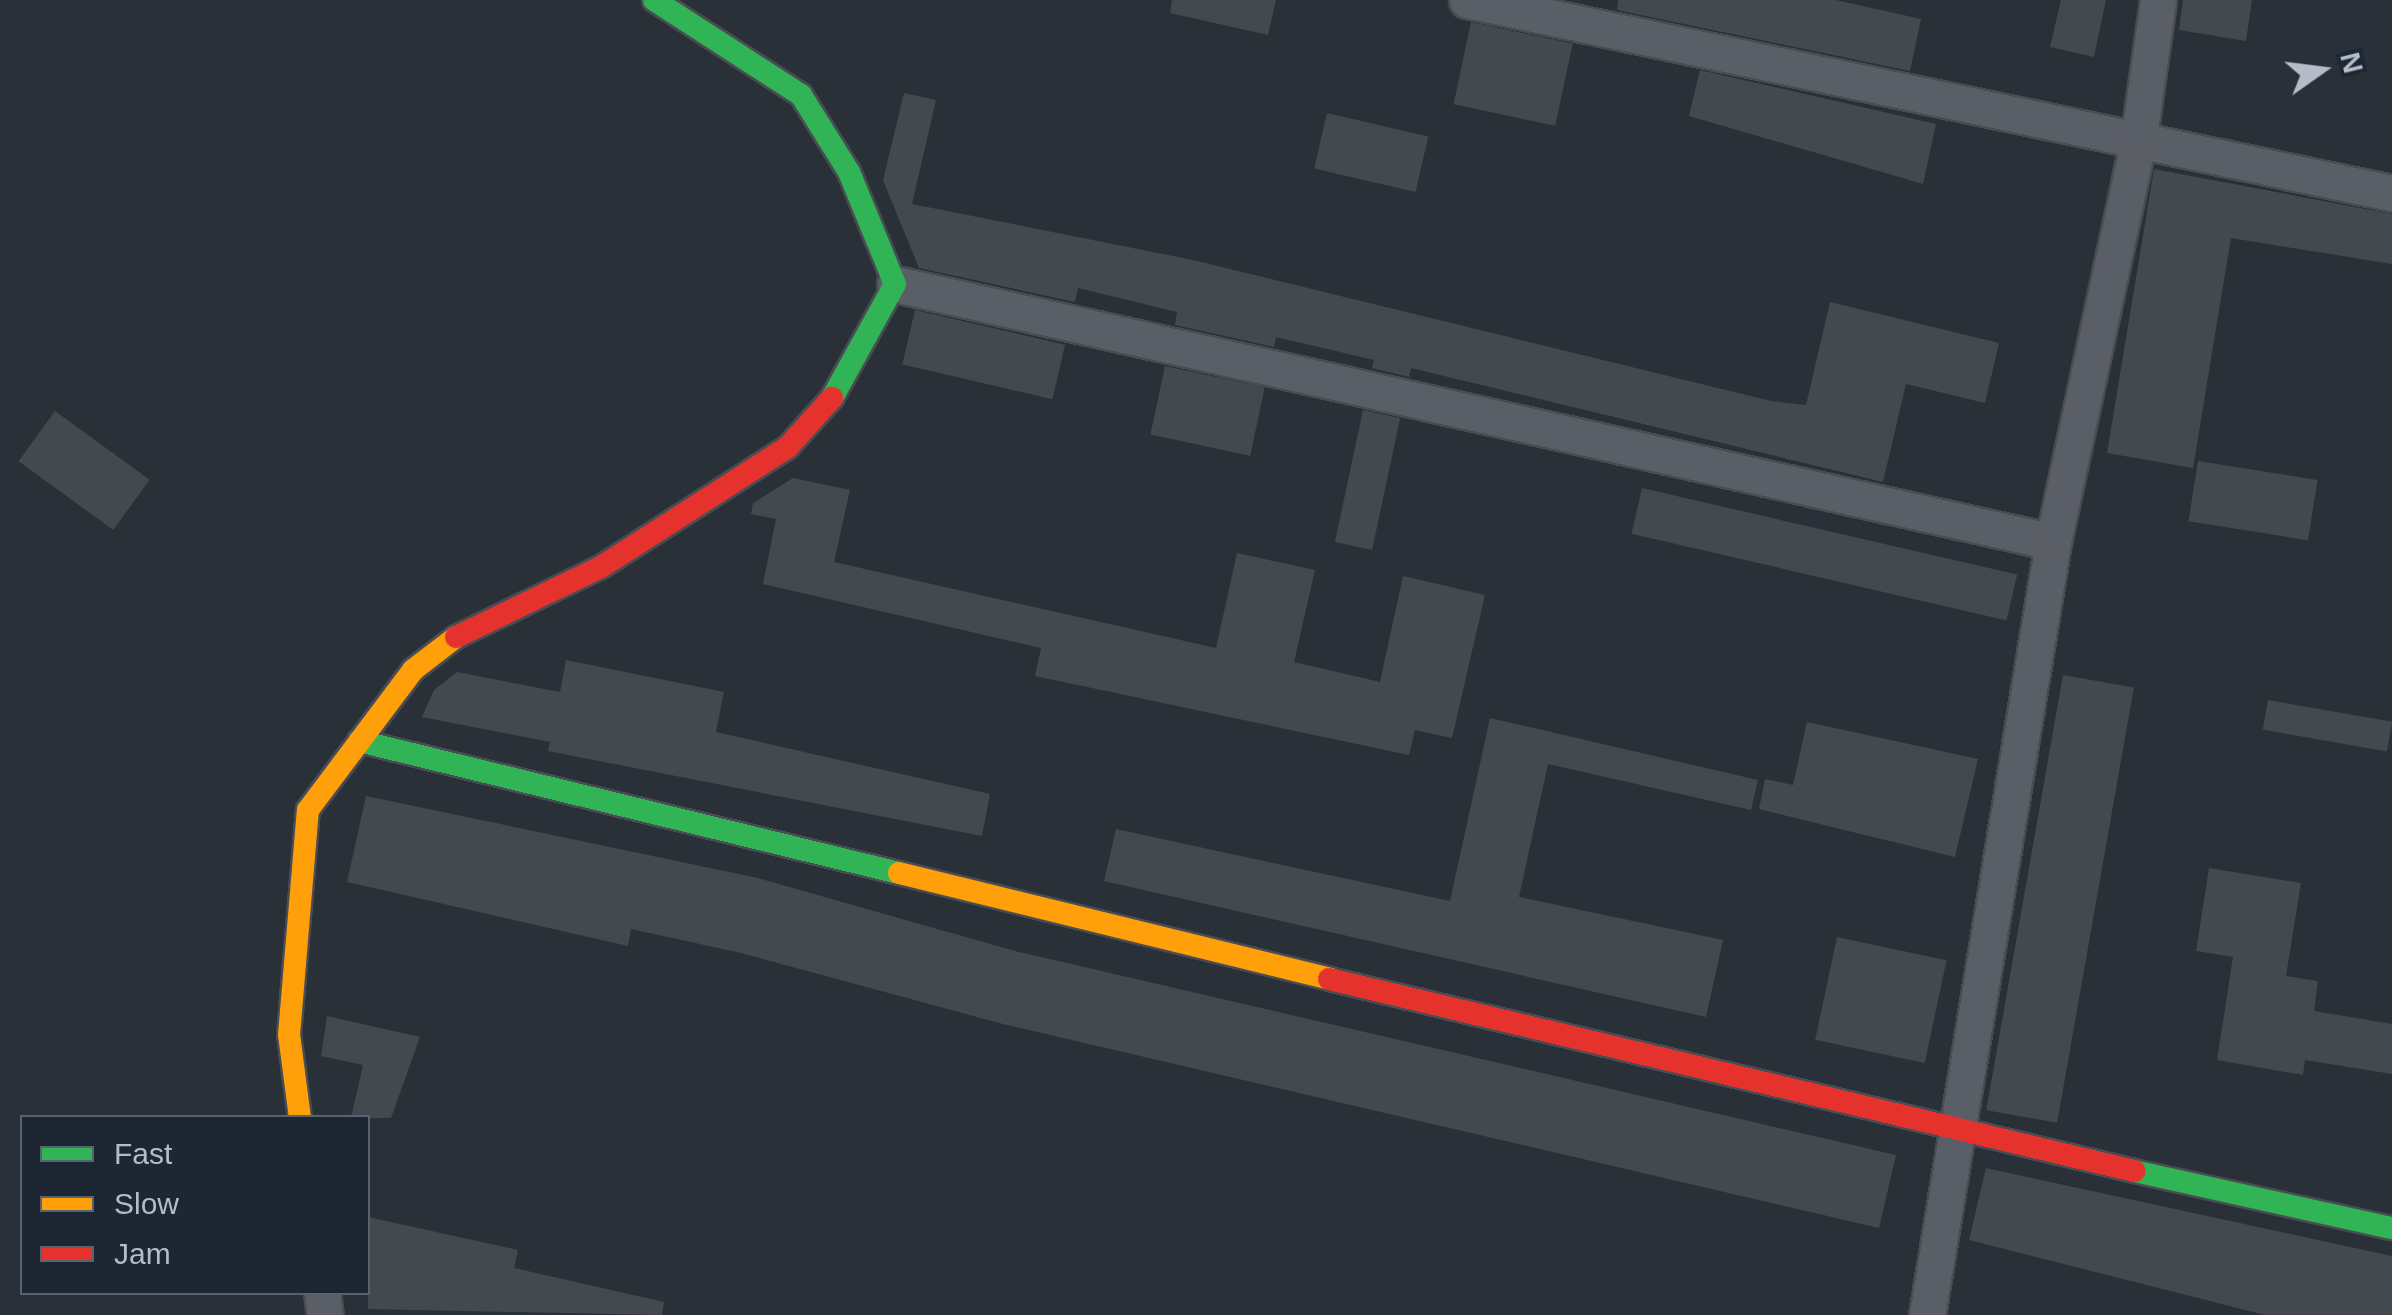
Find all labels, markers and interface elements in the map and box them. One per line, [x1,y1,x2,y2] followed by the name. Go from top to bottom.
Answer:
[2272,20,2372,120] north arrow
[2334,49,2369,76] text: N
[20,1115,370,1295] legend
[114,1137,172,1170] text: Fast
[114,1187,179,1220] text: Slow
[114,1237,171,1270] text: Jam

